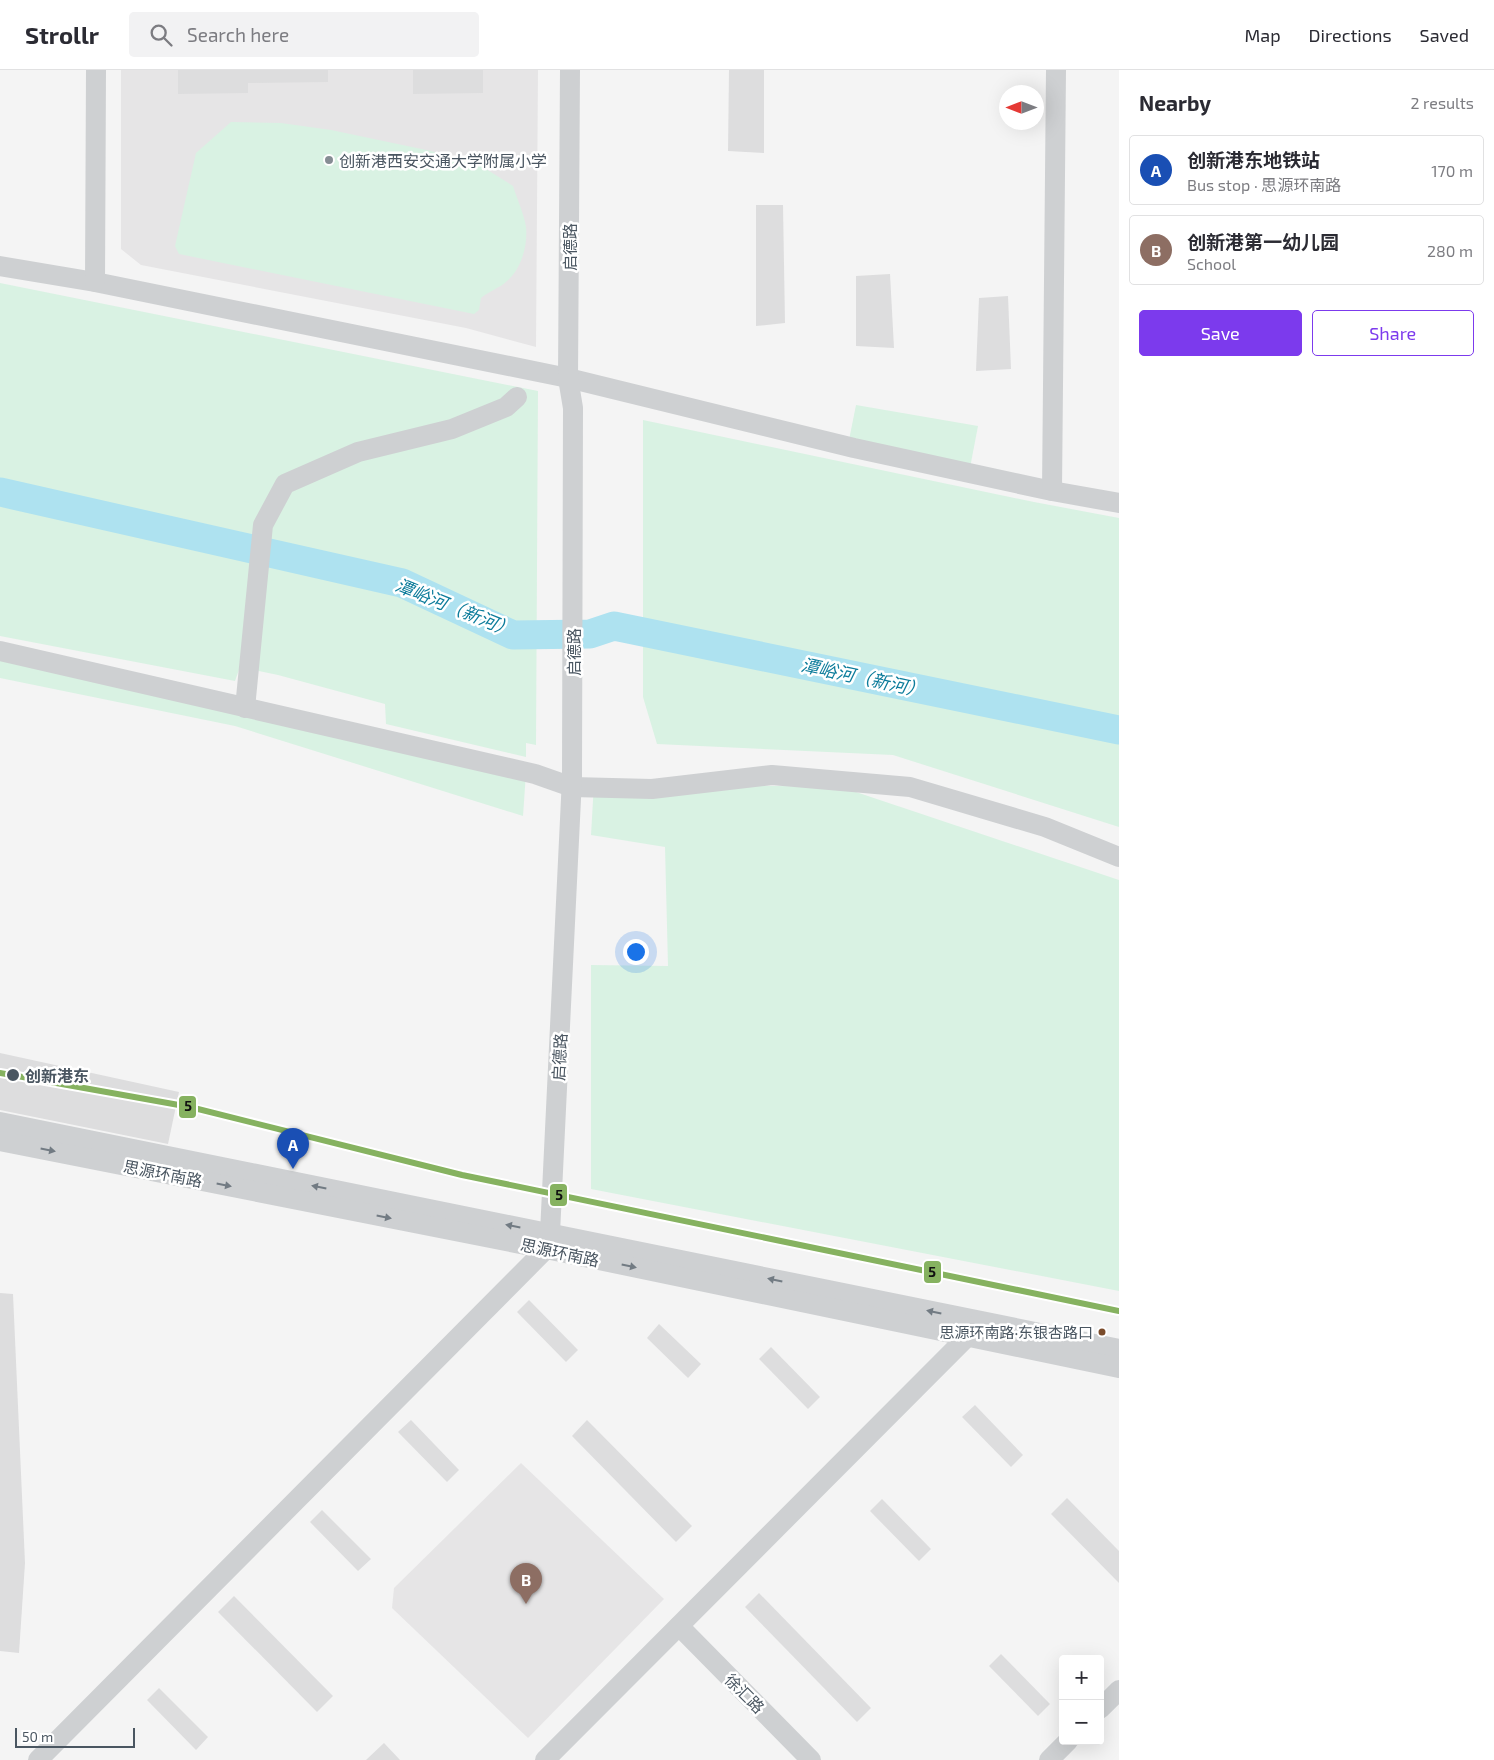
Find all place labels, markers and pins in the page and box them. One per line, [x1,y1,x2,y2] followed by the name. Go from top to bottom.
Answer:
[339,151,547,170] place label: 创新港西安交通大学附属小学
[323,154,335,166] marker: 创新港西安交通大学附属小学
[25,1066,89,1085] place label: 创新港东
[5,1067,21,1083] marker: 创新港东
[277,1128,309,1169] pin: A
[939,1323,1093,1341] place label: 思源环南路·东银杏路口
[1097,1327,1107,1337] marker: 思源环南路·东银杏路口
[510,1563,542,1604] pin: B

